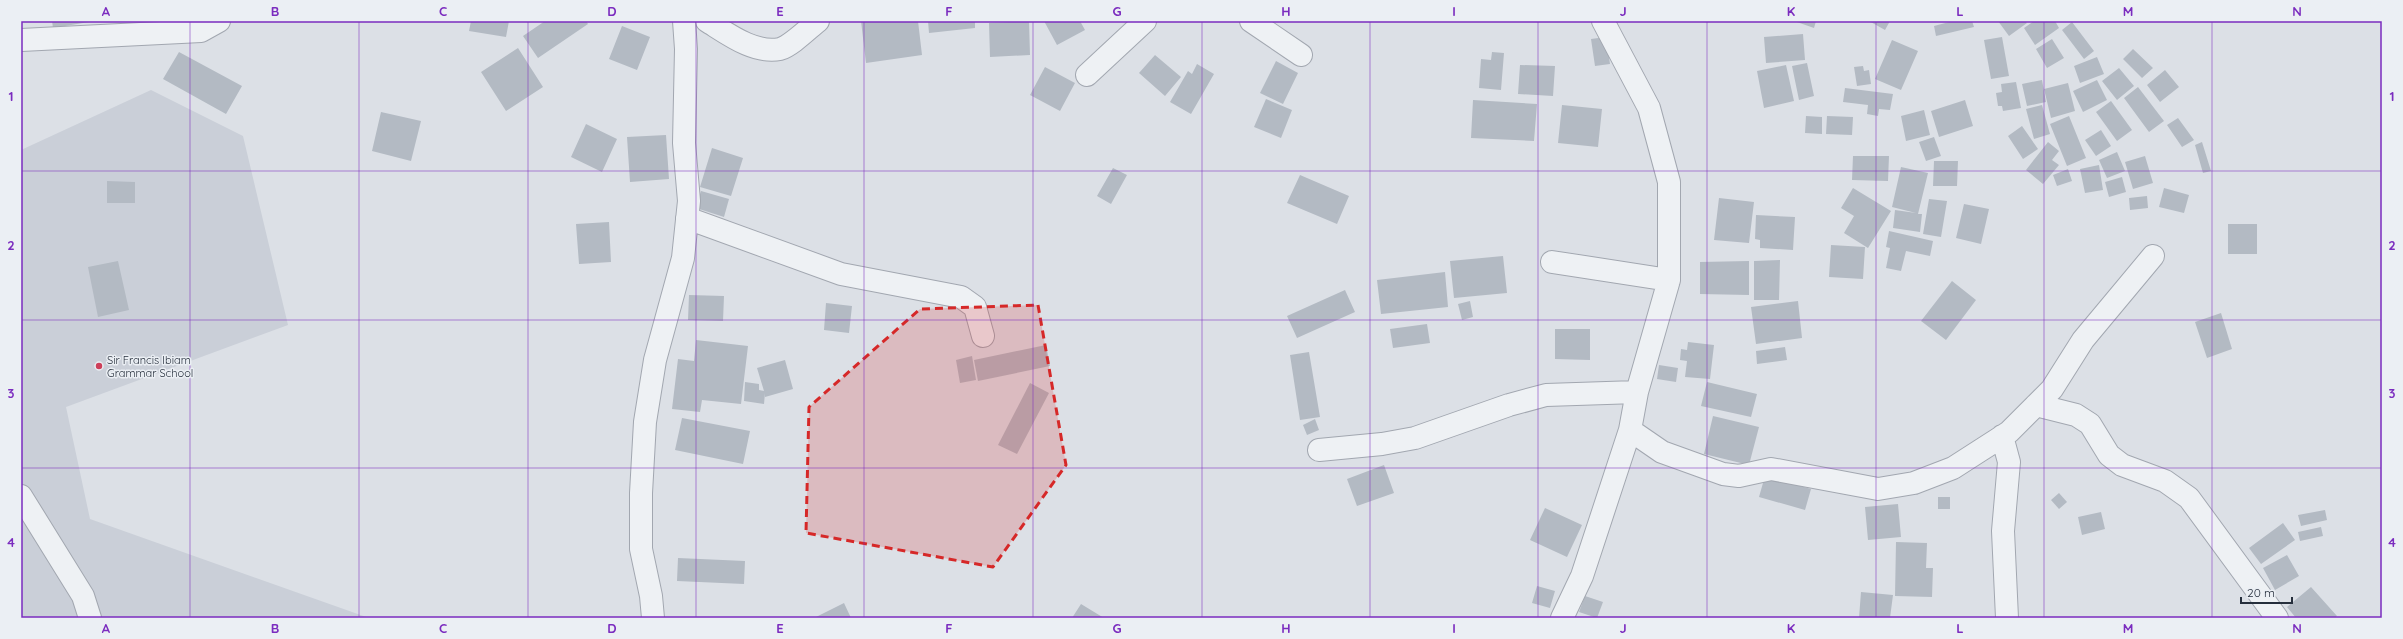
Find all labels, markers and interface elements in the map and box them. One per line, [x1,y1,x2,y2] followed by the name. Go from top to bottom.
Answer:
[102,3,111,19] text: A
[271,3,279,19] text: B
[439,3,447,19] text: C
[607,3,617,19] text: D
[776,3,784,19] text: E
[945,3,953,19] text: F
[1112,3,1122,19] text: G
[1281,3,1291,19] text: H
[1452,3,1456,19] text: I
[1619,3,1627,19] text: J
[1787,3,1796,19] text: K
[1956,3,1964,19] text: L
[2123,3,2133,19] text: M
[2292,3,2302,19] text: N
[8,88,14,104] text: 1
[2389,88,2395,104] text: 1
[7,237,15,253] text: 2
[2388,237,2396,253] text: 2
[107,353,193,380] place label: Sir Francis Ibiam Grammar School
[94,361,104,371] marker: Sir Francis Ibiam Grammar School
[8,385,15,401] text: 3
[2389,385,2396,401] text: 3
[7,534,15,550] text: 4
[2388,534,2396,550] text: 4
[2241,579,2292,605] scale bar
[2247,585,2275,600] text: 20 m
[102,620,111,636] text: A
[271,620,279,636] text: B
[439,620,447,636] text: C
[607,620,617,636] text: D
[776,620,784,636] text: E
[945,620,953,636] text: F
[1112,620,1122,636] text: G
[1281,620,1291,636] text: H
[1452,620,1456,636] text: I
[1619,620,1627,636] text: J
[1787,620,1796,636] text: K
[1956,620,1964,636] text: L
[2123,620,2133,636] text: M
[2292,620,2302,636] text: N

